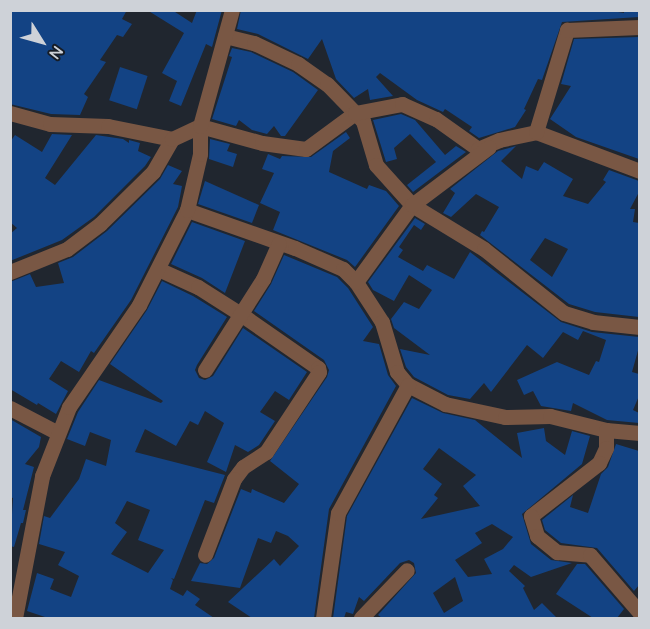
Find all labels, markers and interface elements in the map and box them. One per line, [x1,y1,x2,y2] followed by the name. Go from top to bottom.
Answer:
[12,12,72,72] north arrow
[45,42,68,64] text: N

